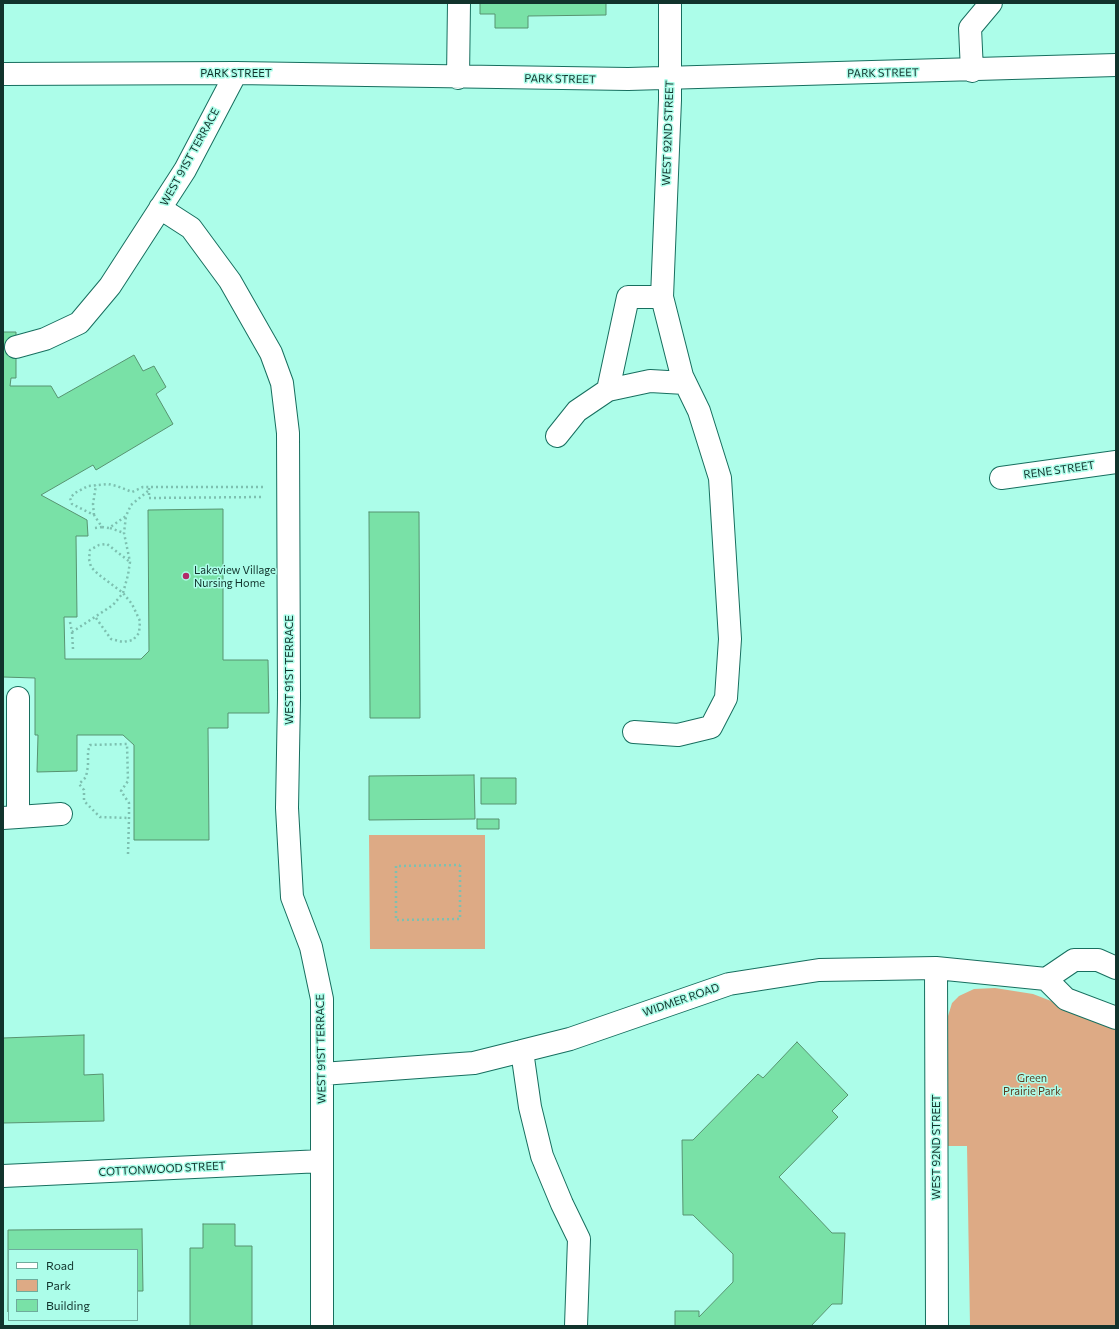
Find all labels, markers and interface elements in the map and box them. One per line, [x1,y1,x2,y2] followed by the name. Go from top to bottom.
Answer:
[200,66,272,80] street label: PARK STREET
[847,66,919,80] street label: PARK STREET
[524,72,596,86] street label: PARK STREET
[660,80,676,186] street label: WEST 92ND STREET
[158,106,222,208] street label: WEST 91ST TERRACE
[1023,458,1095,482] street label: RENE STREET
[194,563,276,589] place label: Lakeview Village Nursing Home
[181,571,191,581] marker: Lakeview Village Nursing Home
[282,615,296,725] street label: WEST 91ST TERRACE
[641,981,721,1019] street label: WIDMER ROAD
[313,994,329,1104] street label: WEST 91ST TERRACE
[1003,1071,1061,1097] park label: Green Prairie Park
[929,1094,943,1200] street label: WEST 92ND STREET
[98,1159,226,1179] street label: COTTONWOOD STREET
[8,1249,138,1321] legend
[46,1258,74,1272] text: Road
[46,1278,71,1292] text: Park
[46,1298,90,1312] text: Building

